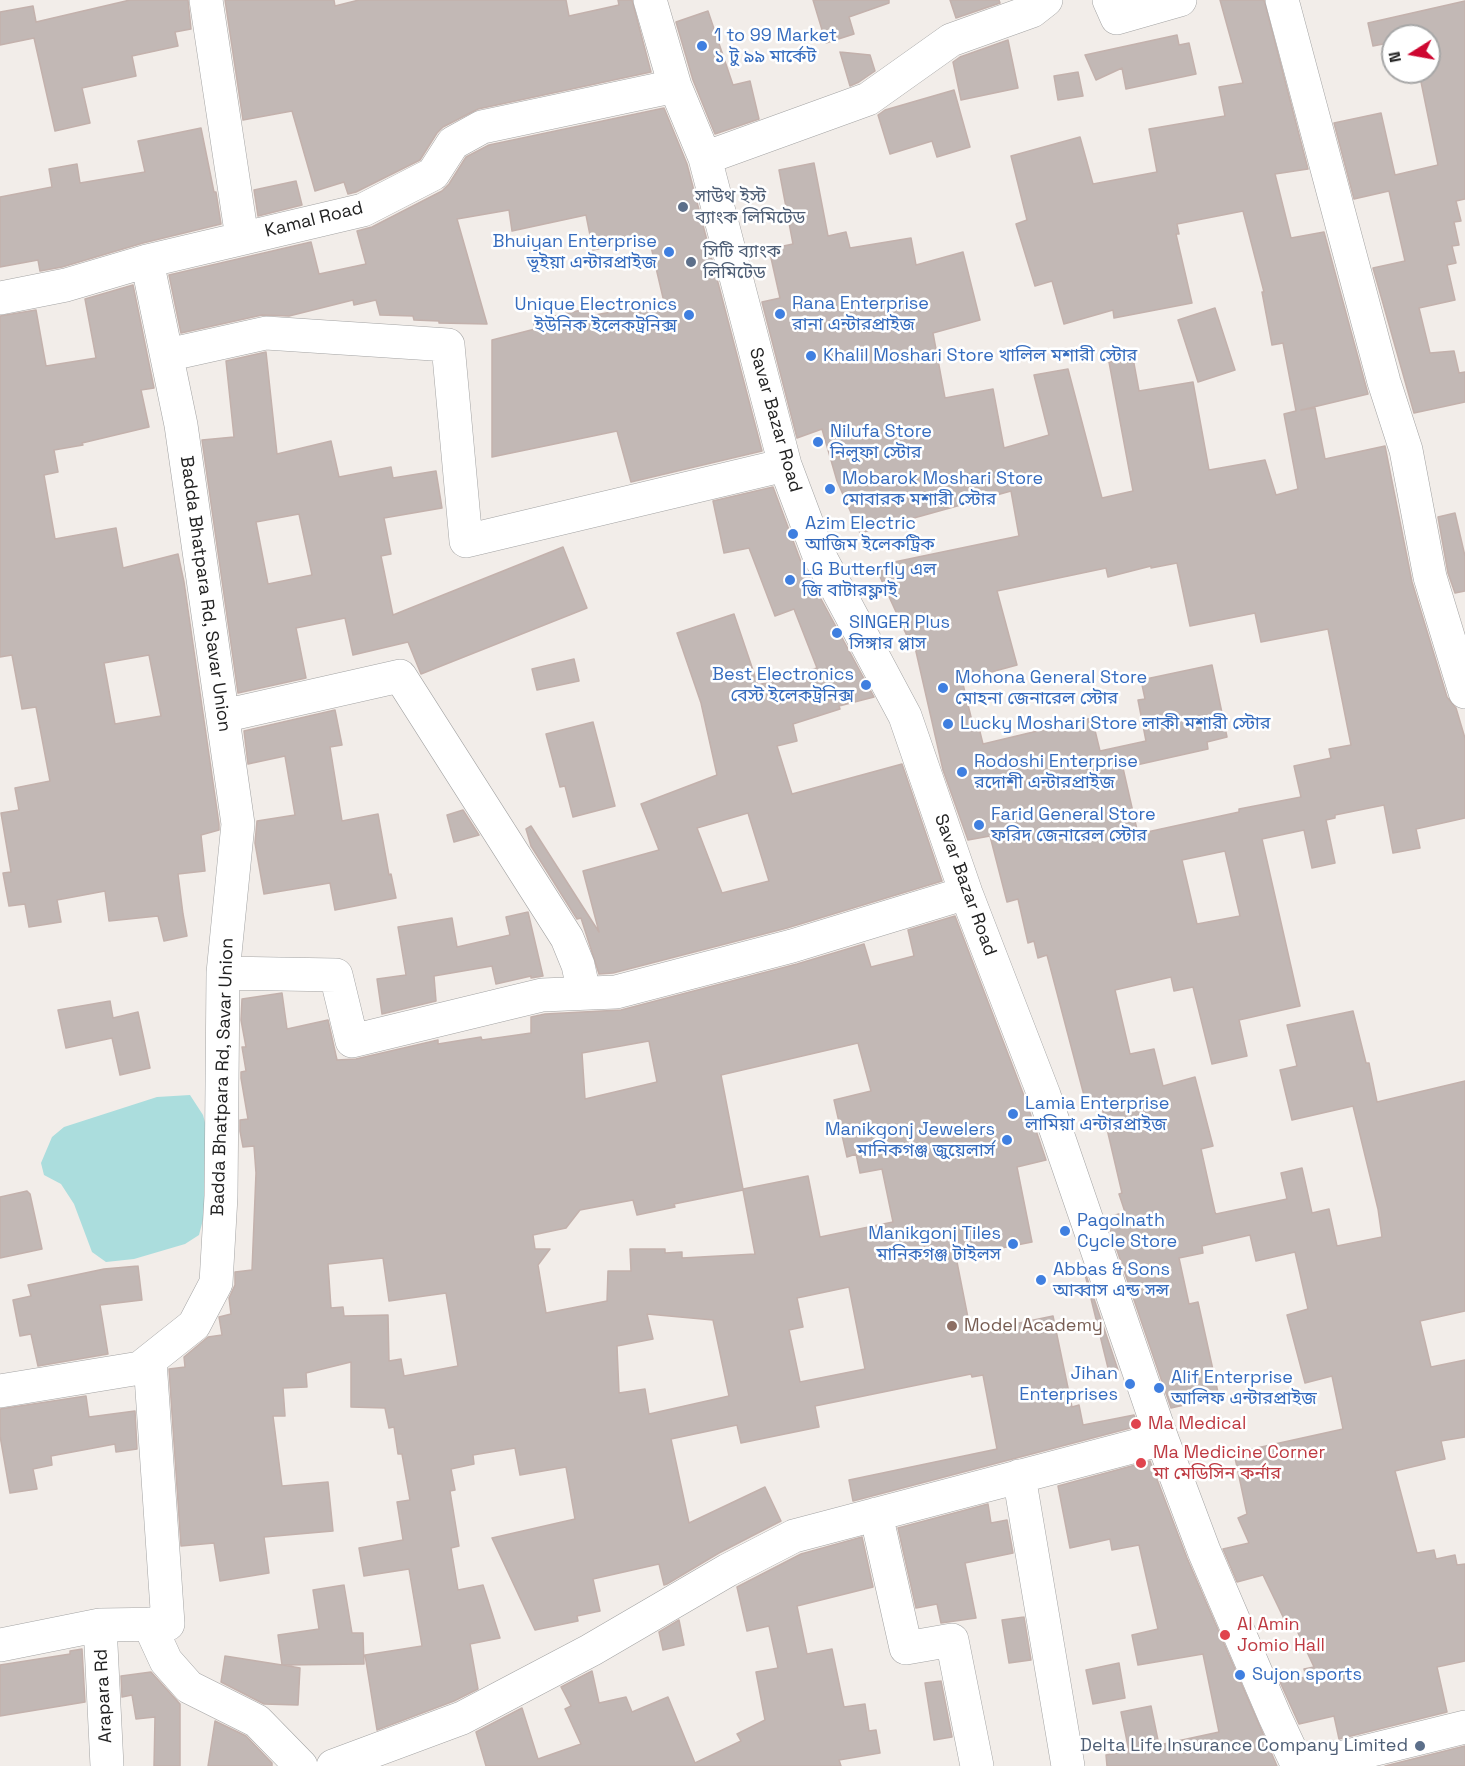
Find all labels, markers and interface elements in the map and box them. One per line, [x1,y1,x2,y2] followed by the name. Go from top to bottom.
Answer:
[1381,24,1441,84] north arrow
[714,25,837,68] place label: 1 to 99 Market ১ টু ৯৯ মার্কেট
[695,39,709,53] marker: 1 to 99 Market ১ টু ৯৯ মার্কেট
[1383,50,1406,64] text: N
[695,186,805,228] place label: সাউথ ইস্ট ব্যাংক লিমিটেড
[263,197,365,243] street label: Kamal Road
[676,200,690,214] marker: সাউথ ইস্ট ব্যাংক লিমিটেড
[493,231,657,274] place label: Bhuiyan Enterprise ভূইয়া এন্টারপ্রাইজ
[703,241,781,284] place label: সিটি ব্যাংক লিমিটেড
[662,245,676,259] marker: Bhuiyan Enterprise ভূইয়া এন্টারপ্রাইজ
[684,255,698,269] marker: সিটি ব্যাংক লিমিটেড
[792,293,929,336] place label: Rana Enterprise রানা এন্টারপ্রাইজ
[515,294,677,336] place label: Unique Electronics ইউনিক ইলেকট্রনিক্স
[773,307,787,321] marker: Rana Enterprise রানা এন্টারপ্রাইজ
[682,308,696,322] marker: Unique Electronics ইউনিক ইলেকট্রনিক্স
[744,345,806,495] street label: Savar Bazar Road
[823,345,1137,367] place label: Khalil Moshari Store খালিল মশারী স্টোর
[804,349,818,363] marker: Khalil Moshari Store খালিল মশারী স্টোর
[830,421,932,464] place label: Nilufa Store নিলুফা স্টোর
[811,435,825,449] marker: Nilufa Store নিলুফা স্টোর
[175,455,235,733] street label: Badda Bhatpara Rd, Savar Union
[842,468,1043,510] place label: Mobarok Moshari Store মোবারক মশারী স্টোর
[823,482,837,496] marker: Mobarok Moshari Store মোবারক মশারী স্টোর
[805,513,935,556] place label: Azim Electric আজিম ইলেকট্রিক
[786,527,800,541] marker: Azim Electric আজিম ইলেকট্রিক
[802,559,936,602] place label: LG Butterfly এল জি বাটারফ্লাই
[783,573,797,587] marker: LG Butterfly এল জি বাটারফ্লাই
[849,612,950,654] place label: SINGER Plus সিঙ্গার প্লাস
[830,626,844,640] marker: SINGER Plus সিঙ্গার প্লাস
[712,664,854,706] place label: Best Electronics বেস্ট ইলেকট্রনিক্স
[955,667,1147,710] place label: Mohona General Store মোহনা জেনারেল স্টোর
[859,678,873,692] marker: Best Electronics বেস্ট ইলেকট্রনিক্স
[936,681,950,695] marker: Mohona General Store মোহনা জেনারেল স্টোর
[960,713,1270,735] place label: Lucky Moshari Store লাকী মশারী স্টোর
[941,717,955,731] marker: Lucky Moshari Store লাকী মশারী স্টোর
[974,751,1138,794] place label: Rodoshi Enterprise রদোশী এন্টারপ্রাইজ
[955,765,969,779] marker: Rodoshi Enterprise রদোশী এন্টারপ্রাইজ
[991,804,1156,846] place label: Farid General Store ফরিদ জেনারেল স্টোর
[929,811,1001,959] street label: Savar Bazar Road
[972,818,986,832] marker: Farid General Store ফরিদ জেনারেল স্টোর
[207,938,239,1216] street label: Badda Bhatpara Rd, Savar Union
[1025,1093,1169,1136] place label: Lamia Enterprise লামিয়া এন্টারপ্রাইজ
[1006,1107,1020,1121] marker: Lamia Enterprise লামিয়া এন্টারপ্রাইজ
[825,1119,995,1162] place label: Manikgonj Jewelers মানিকগঞ্জ জুয়েলার্স
[1000,1133,1014,1147] marker: Manikgonj Jewelers মানিকগঞ্জ জুয়েলার্স
[1077,1210,1177,1252] place label: Pagolnath Cycle Store
[868,1223,1001,1266] place label: Manikgonj Tiles মানিকগঞ্জ টাইলস
[1058,1224,1072,1238] marker: Pagolnath Cycle Store
[1006,1237,1020,1251] marker: Manikgonj Tiles মানিকগঞ্জ টাইলস
[1053,1259,1170,1302] place label: Abbas & Sons আব্বাস এন্ড সন্স
[1034,1273,1048,1287] marker: Abbas & Sons আব্বাস এন্ড সন্স
[964,1315,1103,1337] place label: Model Academy
[945,1319,959,1333] marker: Model Academy
[1019,1363,1118,1406] place label: Jihan Enterprises
[1171,1367,1317,1410] place label: Alif Enterprise আলিফ এন্টারপ্রাইজ
[1123,1377,1137,1391] marker: Jihan Enterprises
[1152,1381,1166,1395] marker: Alif Enterprise আলিফ এন্টারপ্রাইজ
[1148,1413,1246,1435] place label: Ma Medical
[1129,1417,1143,1431] marker: Ma Medical
[1153,1442,1325,1484] place label: Ma Medicine Corner মা মেডিসিন কর্নার
[1134,1456,1148,1470] marker: Ma Medicine Corner মা মেডিসিন কর্নার
[1237,1614,1325,1656] place label: Al Amin Jomio Hall
[1218,1628,1232,1642] marker: Al Amin Jomio Hall
[91,1648,117,1744] street label: Arapara Rd
[1252,1664,1362,1686] place label: Sujon sports
[1233,1668,1247,1682] marker: Sujon sports
[1080,1735,1408,1757] place label: Delta Life Insurance Company Limited
[1413,1739,1427,1753] marker: Delta Life Insurance Company Limited

